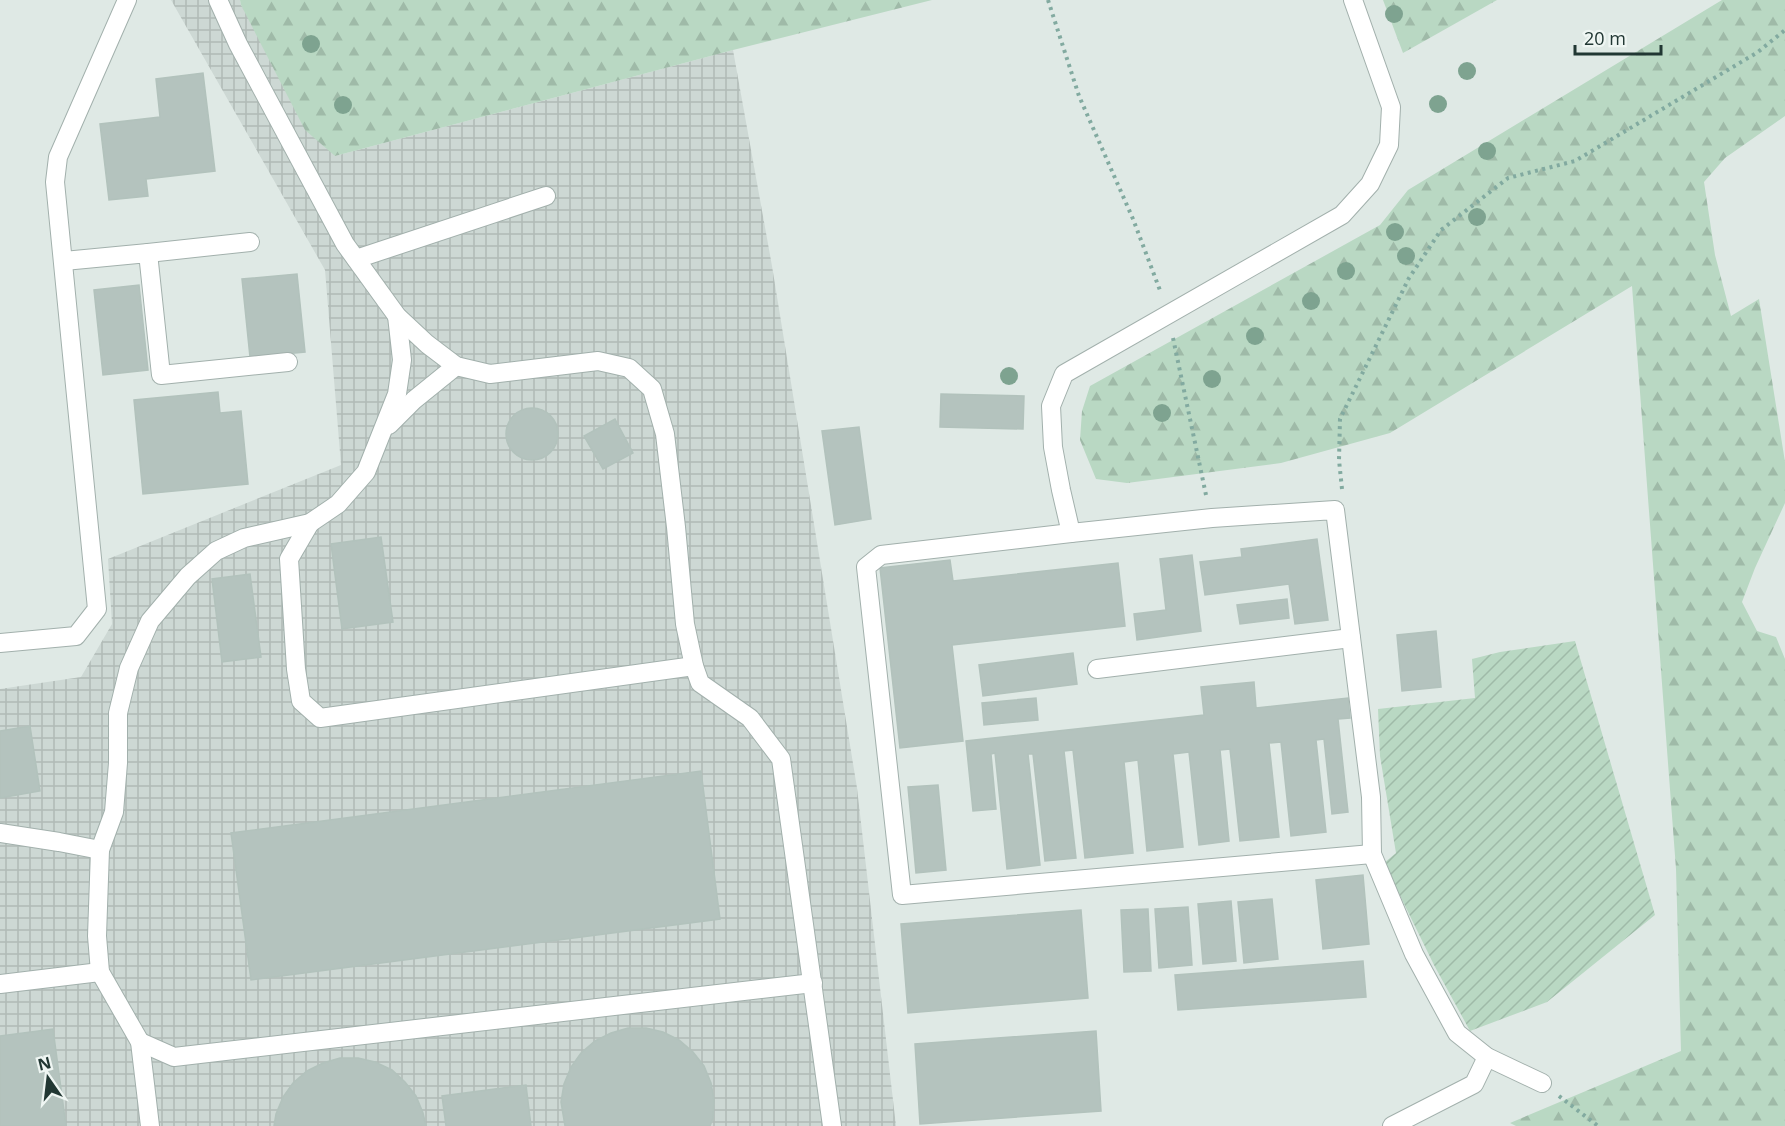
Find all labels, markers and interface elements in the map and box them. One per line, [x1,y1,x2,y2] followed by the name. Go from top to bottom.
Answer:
[1575,18,1660,56] scale bar
[1584,26,1626,50] text: 20 m
[18,1048,78,1108] north arrow
[35,1051,53,1076] text: N

